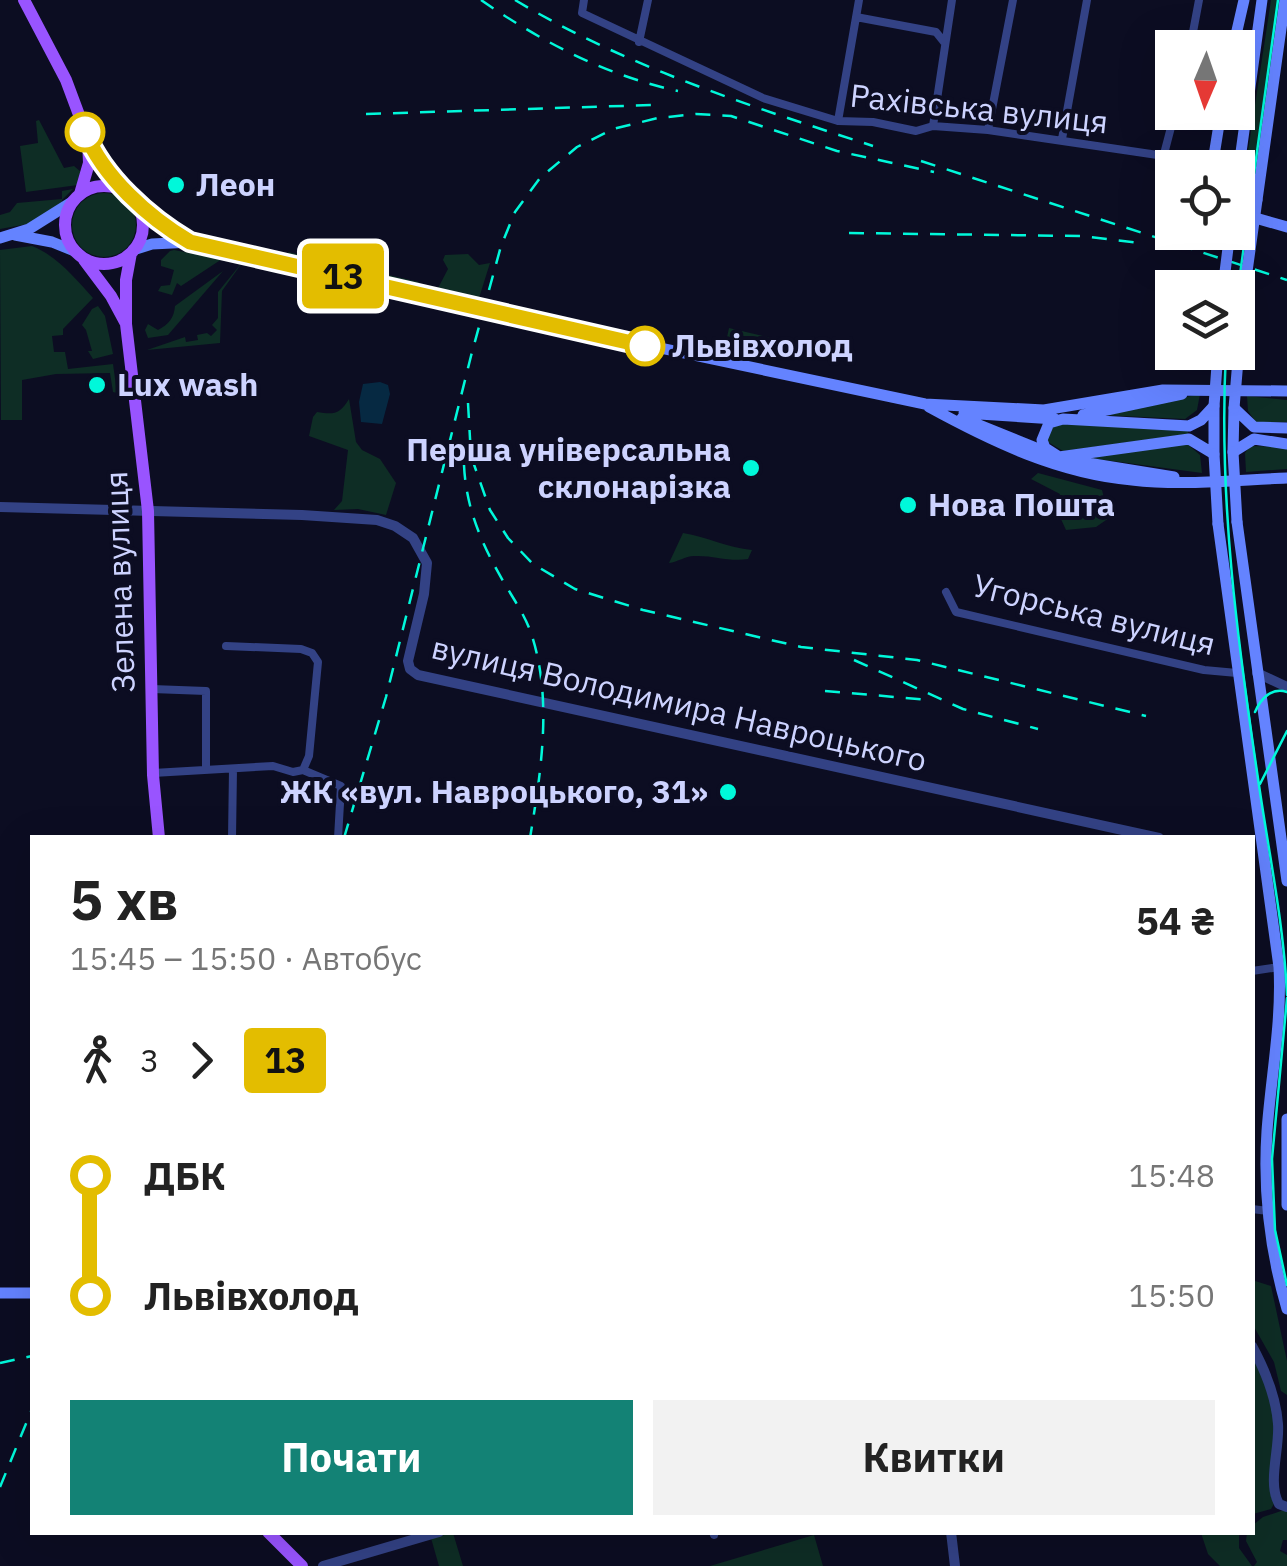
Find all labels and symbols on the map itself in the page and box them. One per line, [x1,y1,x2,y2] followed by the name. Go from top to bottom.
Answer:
[1155,30,1255,130] north arrow
[848,74,1110,142] street label: Рахівська вулиця
[66,113,104,151] unlabelled marker
[196,163,275,205] place label: Леон
[165,174,187,196] marker: Леон
[298,244,388,308] line badge: 13
[672,324,853,366] place label: Львівхолод
[626,327,664,365] marker: Львівхолод
[117,363,258,405] place label: Lux wash
[86,374,108,396] marker: Lux wash
[406,428,731,507] place label: Перша універсальна склонарізка
[740,457,762,479] marker: Перша універсальна склонарізка
[94,470,144,694] street label: Зелена вулиця
[928,483,1115,525] place label: Нова Пошта
[897,494,919,516] marker: Нова Пошта
[969,564,1220,664] street label: Угорська вулиця
[428,626,931,780] street label: вулиця Володимира Навроцького
[280,770,708,812] place label: ЖК «вул. Навроцького, 31»
[717,781,739,803] marker: ЖК «вул. Навроцького, 31»

